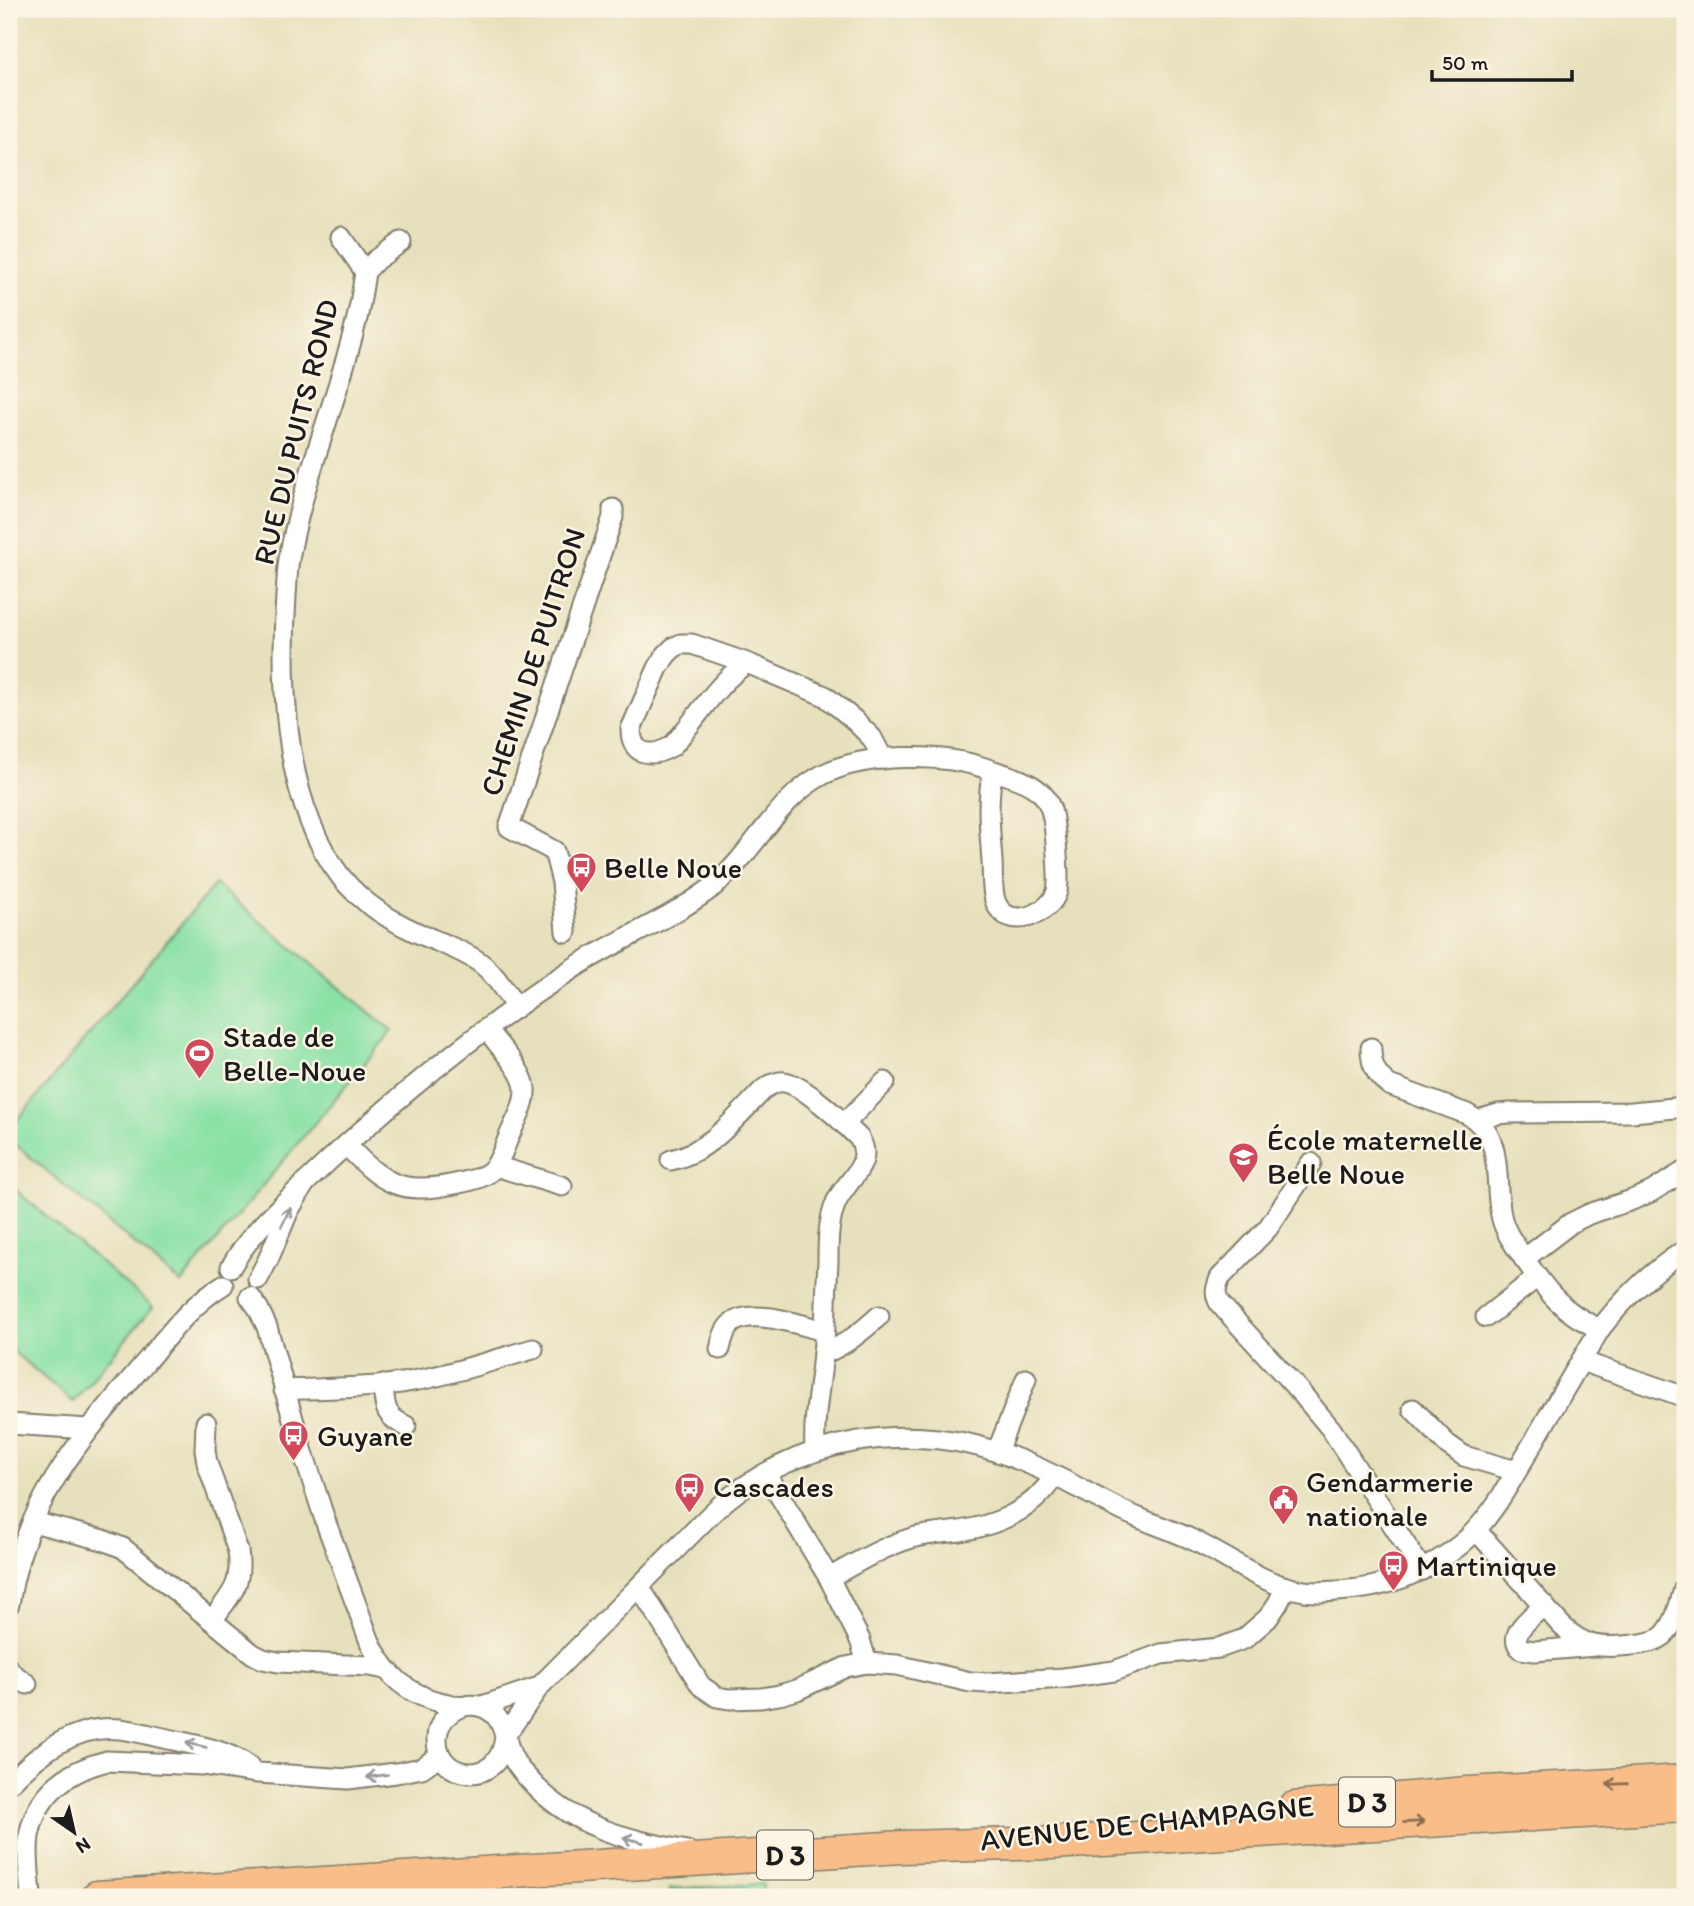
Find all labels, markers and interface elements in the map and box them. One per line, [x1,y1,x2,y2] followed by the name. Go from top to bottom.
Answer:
[1432,38,1572,82] scale bar
[1442,50,1489,75] text: 50 m
[245,295,346,568] street label: RUE DU PUITS ROND
[472,523,593,801] street label: CHEMIN DE PUITRON
[604,849,742,886] place label: Belle Noue
[564,851,598,895] bus stop icon: Belle Noue
[223,1018,366,1089] place label: Stade de Belle-Noue
[183,1037,217,1081] sports icon: Stade de Belle-Noue
[1267,1121,1483,1192] place label: École maternelle Belle Noue
[1227,1140,1261,1184] school or university icon: École maternelle Belle Noue
[280,1207,293,1228] one-way arrow
[317,1417,413,1454] place label: Guyane
[277,1419,311,1463] bus stop icon: Guyane
[1306,1463,1474,1534] place label: Gendarmerie nationale
[713,1468,834,1505] place label: Cascades
[673,1470,707,1514] bus stop icon: Cascades
[1266,1482,1300,1526] public building icon: Gendarmerie nationale
[1416,1547,1557,1584] place label: Martinique
[1376,1549,1410,1593] bus stop icon: Martinique
[185,1738,208,1752] one-way arrow
[366,1769,389,1782] one-way arrow
[1606,1777,1629,1790] one-way arrow
[1339,1778,1395,1826] road number: D 3
[978,1787,1316,1858] street label: AVENUE DE CHAMPAGNE
[38,1798,108,1868] north arrow
[1402,1816,1425,1829] one-way arrow
[757,1830,813,1880] road number: D 3
[71,1833,95,1859] text: N
[623,1833,645,1846] one-way arrow

